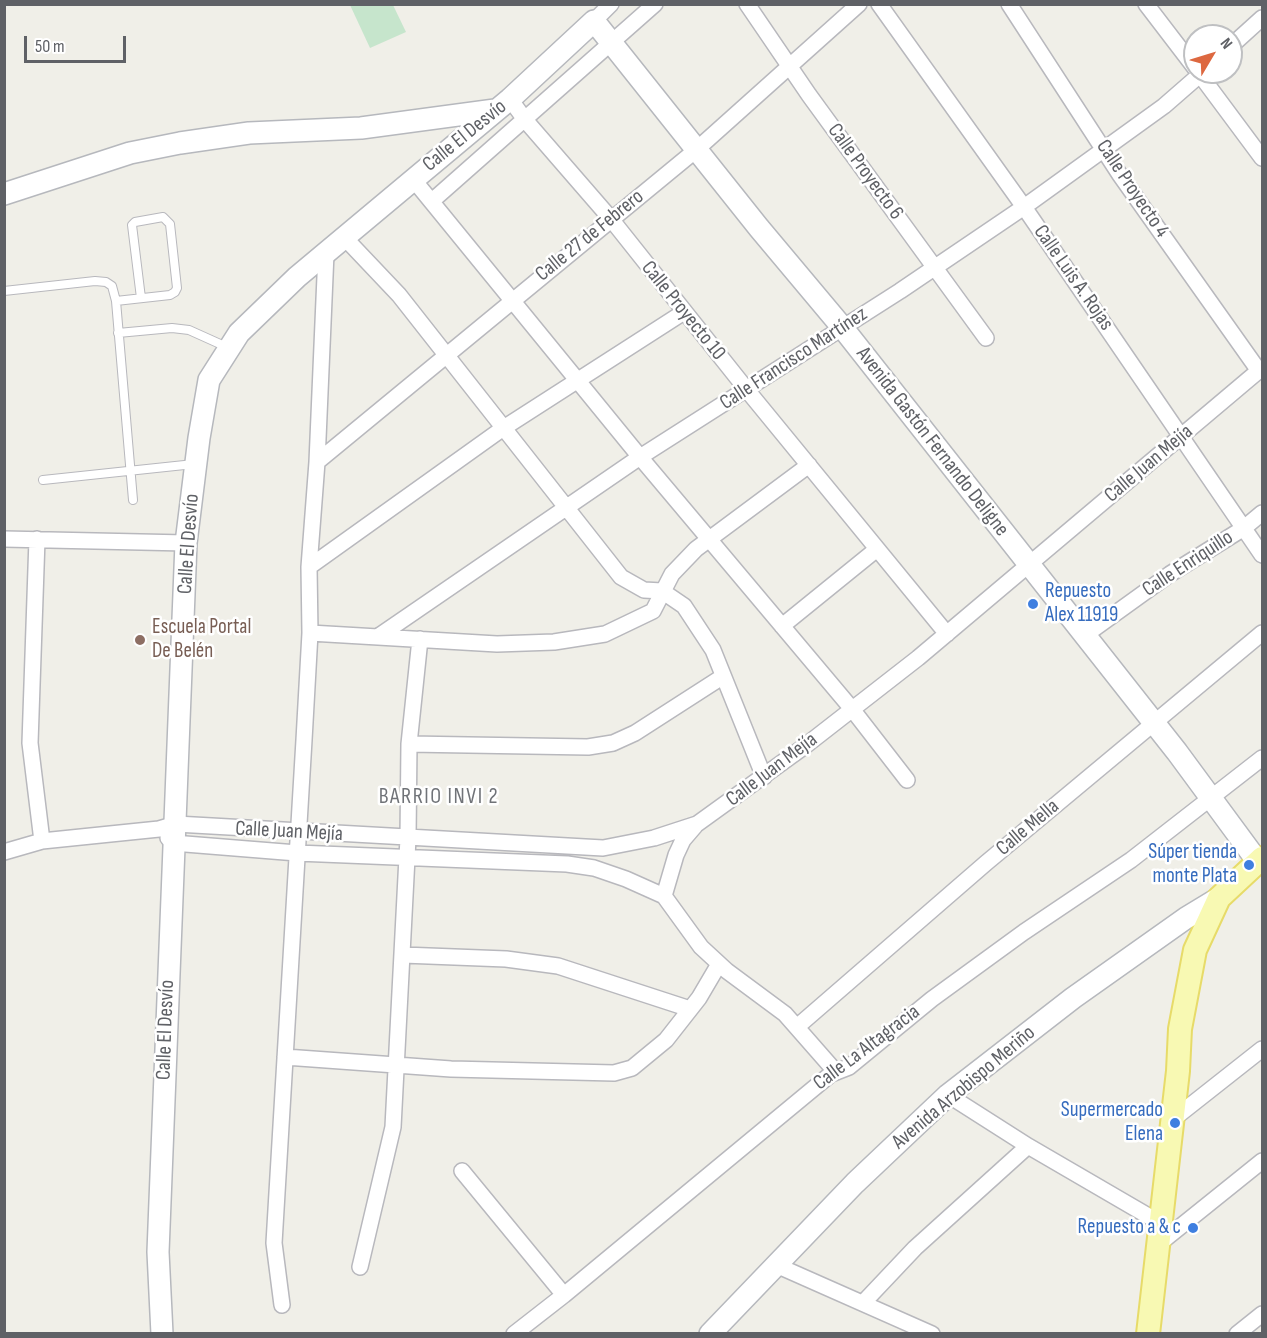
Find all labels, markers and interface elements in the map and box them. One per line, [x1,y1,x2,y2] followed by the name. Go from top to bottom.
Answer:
[27,24,129,62] scale bar
[1183,24,1243,84] north arrow
[1216,35,1236,53] text: N
[35,36,65,57] text: 50 m
[418,95,512,177] street label: Calle El Desvío
[822,119,908,225] street label: Calle Proyecto 6
[1090,135,1174,243] street label: Calle Proyecto 4
[531,185,649,287] street label: Calle 27 de Febrero
[1027,220,1119,336] street label: Calle Luis A. Rojas
[635,256,731,366] street label: Calle Proyecto 10
[716,302,872,416] street label: Calle Francisco Martínez
[850,342,1014,542] street label: Avenida Gastón Fernando Deligne
[1100,420,1198,508] street label: Calle Juan Mejía
[173,493,205,595] street label: Calle El Desvío
[1138,525,1238,603] street label: Calle Enriquillo
[1045,579,1118,629] place label: Repuesto Alex 11919
[1026,597,1040,611] marker: Repuesto Alex 11919
[152,615,251,665] place label: Escuela Portal De Belén
[133,633,147,647] marker: Escuela Portal De Belén
[721,728,823,812] street label: Calle Juan Mejía
[379,784,499,810] district label: BARRIO INVI 2
[991,794,1065,862] street label: Calle Mella
[235,817,343,847] street label: Calle Juan Mejía
[1148,840,1237,890] place label: Súper tienda monte Plata
[1242,858,1256,872] marker: Súper tienda monte Plata
[152,979,180,1081] street label: Calle El Desvío
[809,1000,925,1096] street label: Calle La Altagracia
[887,1021,1041,1155] street label: Avenida Arzobispo Meriño
[1061,1098,1163,1148] place label: Supermercado Elena
[1168,1116,1182,1130] marker: Supermercado Elena
[1078,1215,1181,1241] place label: Repuesto a & c
[1186,1221,1200,1235] marker: Repuesto a & c

